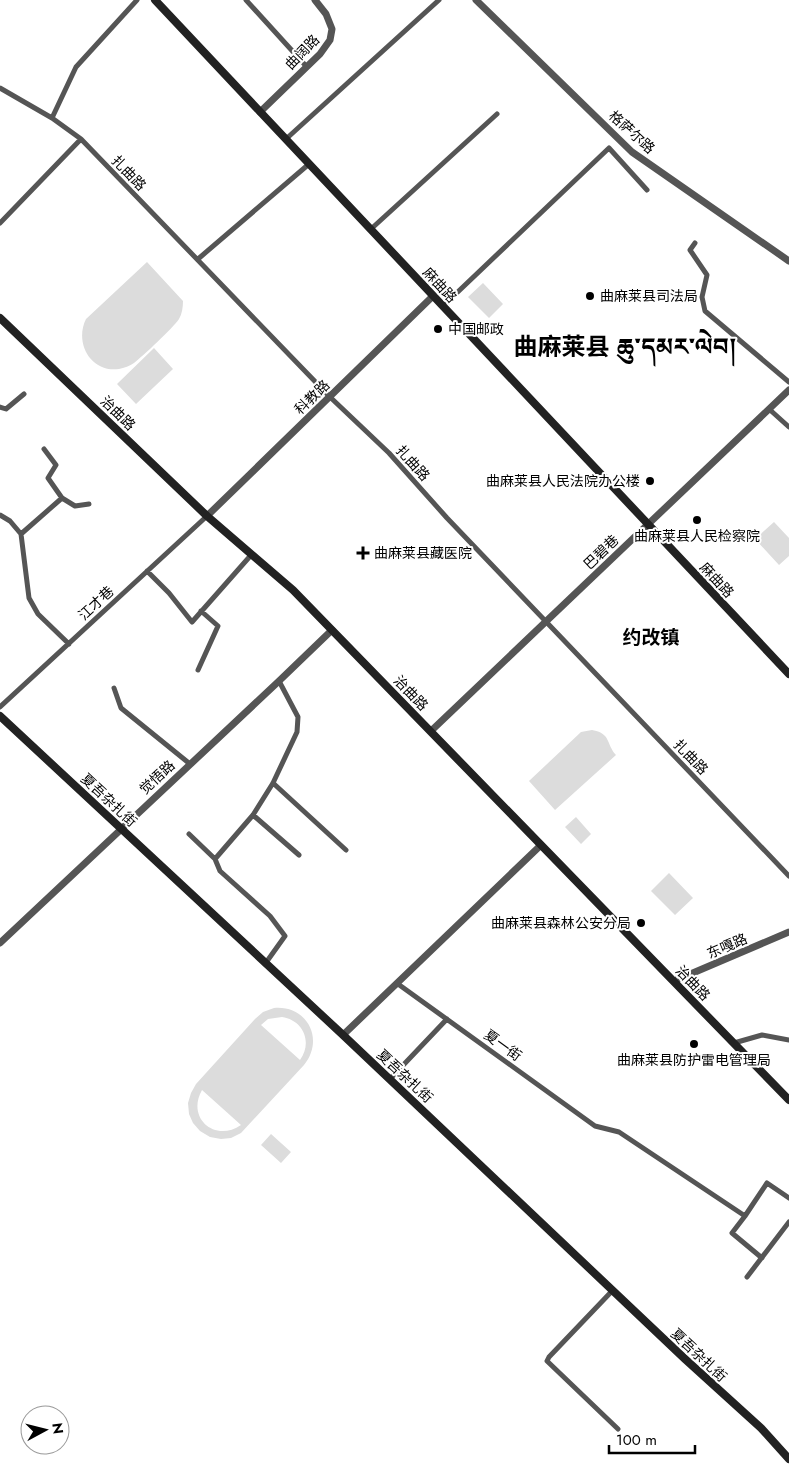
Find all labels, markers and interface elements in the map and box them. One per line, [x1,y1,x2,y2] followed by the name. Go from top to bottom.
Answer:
[280,30,324,74] street label: 曲阔路
[605,106,659,158] street label: 格萨尔路
[107,151,151,195] street label: 扎曲路
[418,263,462,307] street label: 麻曲路
[600,286,698,306] place label: 曲麻莱县司法局
[584,290,596,302] marker: 曲麻莱县司法局
[448,319,504,339] place label: 中国邮政
[432,323,444,335] marker: 中国邮政
[514,328,736,367] district label: 曲麻莱县 ཆུ་དམར་ལེབ།
[290,375,334,419] street label: 科教路
[96,391,140,435] street label: 治曲路
[392,441,434,485] street label: 扎曲路
[486,471,640,491] place label: 曲麻莱县人民法院办公楼
[644,475,656,487] marker: 曲麻莱县人民法院办公楼
[691,514,703,526] marker: 曲麻莱县人民检察院
[634,526,760,546] place label: 曲麻莱县人民检察院
[579,530,623,574] street label: 巴碧巷
[374,543,472,563] place label: 曲麻莱县藏医院
[356,546,370,560] marker: 曲麻莱县藏医院
[695,558,739,602] street label: 麻曲路
[74,581,118,625] street label: 江才巷
[622,624,680,651] district label: 约改镇
[389,671,433,715] street label: 治曲路
[669,735,713,779] street label: 扎曲路
[135,755,179,799] street label: 觉悟路
[77,769,141,831] street label: 夏吾杂扎街
[491,913,631,933] place label: 曲麻莱县森林公安分局
[635,917,647,929] marker: 曲麻莱县森林公安分局
[704,929,750,963] street label: 东嘎路
[671,961,715,1005] street label: 治曲路
[480,1025,526,1065] street label: 夏一街
[688,1038,700,1050] marker: 曲麻莱县防护雷电管理局
[373,1045,437,1107] street label: 夏吾杂扎街
[617,1050,771,1070] place label: 曲麻莱县防护雷电管理局
[667,1324,731,1386] street label: 夏吾杂扎街
[20,1405,70,1455] north arrow
[47,1422,69,1435] text: N
[609,1422,695,1454] scale bar
[616,1429,657,1451] text: 100 m

